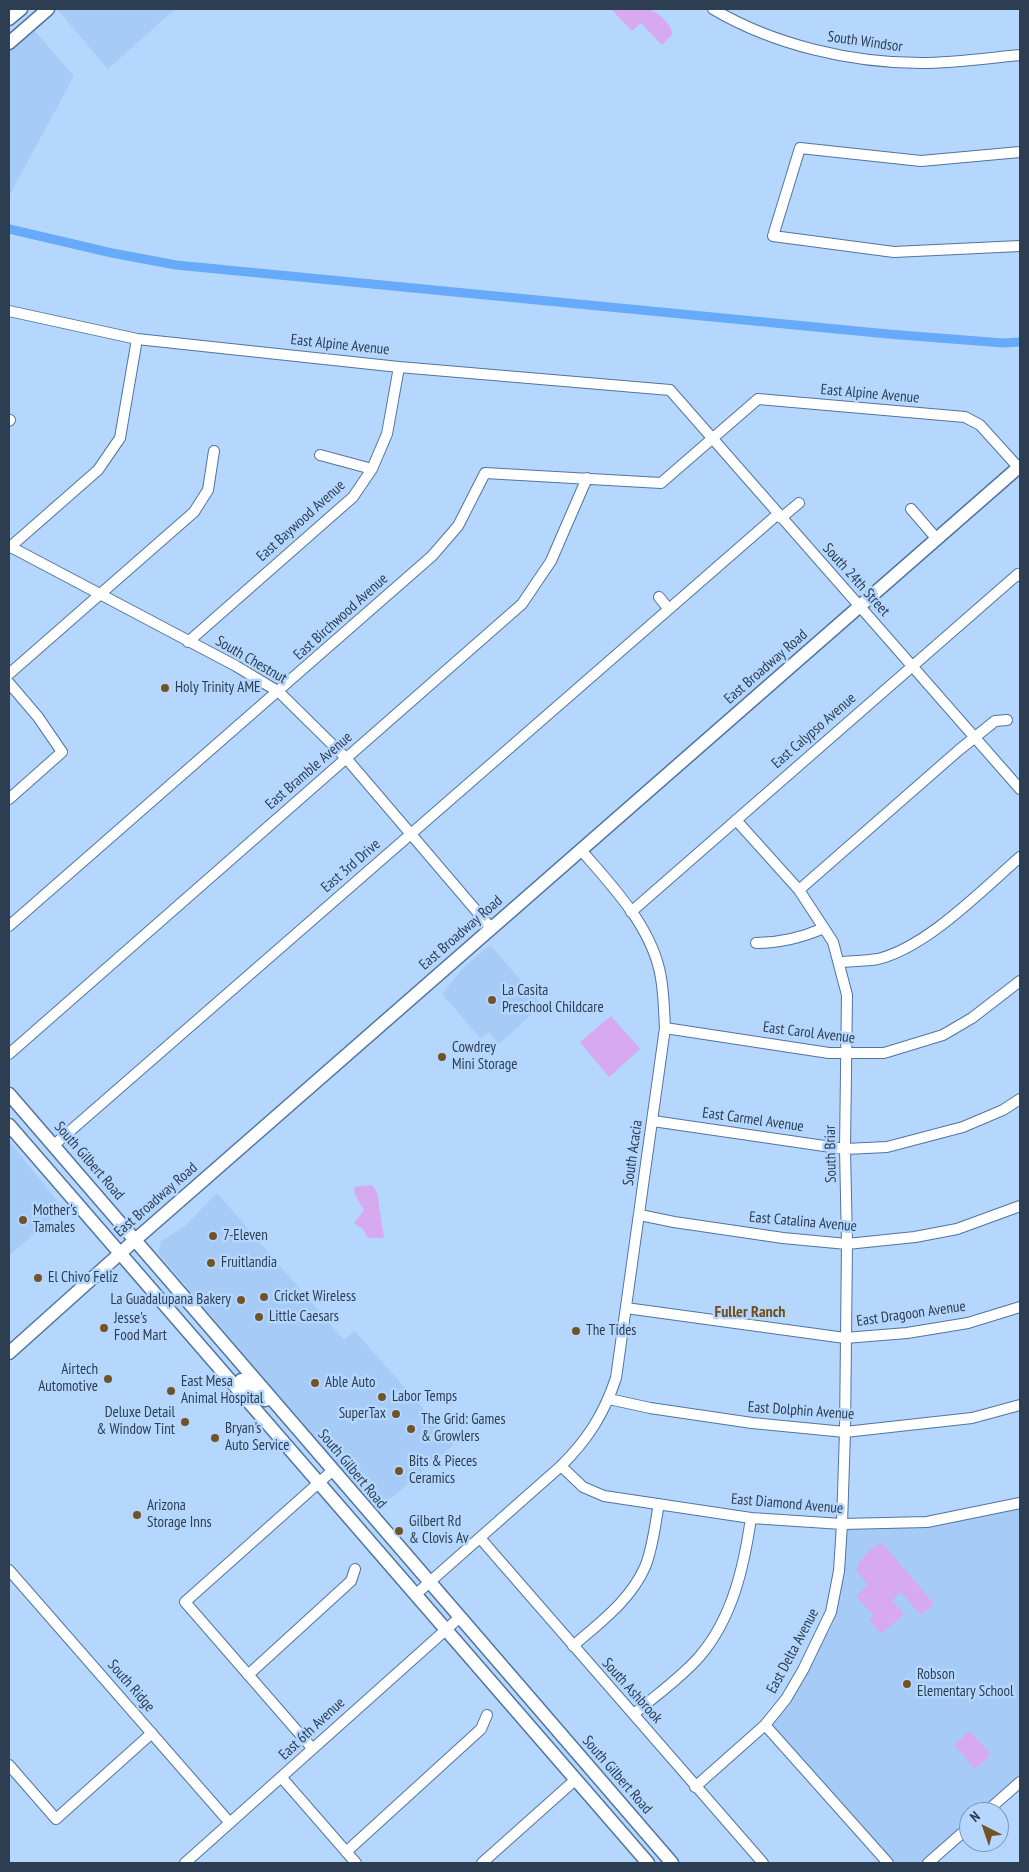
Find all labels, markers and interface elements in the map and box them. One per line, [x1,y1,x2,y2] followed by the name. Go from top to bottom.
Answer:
[826,28,904,56] street label: South Windsor
[290,331,390,359] street label: East Alpine Avenue
[820,381,920,407] street label: East Alpine Avenue
[253,477,349,565] street label: East Baywood Avenue
[819,540,893,620] street label: South 24th Street
[290,570,392,664] street label: East Birchwood Avenue
[721,626,811,708] street label: East Broadway Road
[212,632,290,688] street label: South Chestnut
[175,679,260,697] place label: Holy Trinity AME
[159,682,171,694] marker: Holy Trinity AME
[768,689,860,773] street label: East Calypso Avenue
[262,728,356,814] street label: East Bramble Avenue
[318,835,384,897] street label: East 3rd Drive
[416,892,506,974] street label: East Broadway Road
[502,982,604,1017] place label: La Casita Preschool Childcare
[486,994,498,1006] marker: La Casita Preschool Childcare
[762,1018,856,1048] street label: East Carol Avenue
[452,1039,518,1074] place label: Cowdrey Mini Storage
[436,1051,448,1063] marker: Cowdrey Mini Storage
[701,1104,805,1136] street label: East Carmel Avenue
[50,1118,128,1204] street label: South Gilbert Road
[619,1119,647,1187] street label: South Acacia
[821,1125,841,1183] street label: South Briar
[111,1159,201,1241] street label: East Broadway Road
[33,1202,77,1237] place label: Mother's Tamales
[748,1208,858,1236] street label: East Catalina Avenue
[17,1214,29,1226] marker: Mother's Tamales
[223,1227,268,1245] place label: 7-Eleven
[207,1230,219,1242] marker: 7-Eleven
[221,1254,277,1272] place label: Fruitlandia
[205,1257,217,1269] marker: Fruitlandia
[48,1269,118,1287] place label: El Chivo Feliz
[32,1272,44,1284] marker: El Chivo Feliz
[274,1288,356,1306] place label: Cricket Wireless
[110,1291,231,1309] place label: La Guadalupana Bakery
[258,1291,270,1303] marker: Cricket Wireless
[235,1294,247,1306] marker: La Guadalupana Bakery
[855,1297,967,1331] street label: East Dragoon Avenue
[714,1302,786,1322] district label: Fuller Ranch
[269,1308,339,1326] place label: Little Caesars
[114,1310,167,1345] place label: Jesse's Food Mart
[253,1311,265,1323] marker: Little Caesars
[98,1322,110,1334] marker: Jesse's Food Mart
[586,1322,636,1340] place label: The Tides
[570,1325,582,1337] marker: The Tides
[38,1361,98,1396] place label: Airtech Automotive
[102,1373,114,1385] marker: Airtech Automotive
[181,1373,263,1408] place label: East Mesa Animal Hospital
[325,1374,376,1392] place label: Able Auto
[309,1377,321,1389] marker: Able Auto
[165,1385,177,1397] marker: East Mesa Animal Hospital
[392,1388,457,1406] place label: Labor Temps
[376,1391,388,1403] marker: Labor Temps
[747,1398,855,1424] street label: East Dolphin Avenue
[97,1404,175,1439] place label: Deluxe Detail & Window Tint
[339,1405,386,1423] place label: SuperTax
[390,1408,402,1420] marker: SuperTax
[421,1411,506,1446] place label: The Grid: Games & Growlers
[179,1416,191,1428] marker: Deluxe Detail & Window Tint
[225,1420,289,1455] place label: Bryan's Auto Service
[405,1423,417,1435] marker: The Grid: Games & Growlers
[314,1426,390,1512] street label: South Gilbert Road
[209,1432,221,1444] marker: Bryan's Auto Service
[409,1453,477,1488] place label: Bits & Pieces Ceramics
[393,1465,405,1477] marker: Bits & Pieces Ceramics
[730,1490,844,1518] street label: East Diamond Avenue
[147,1497,212,1532] place label: Arizona Storage Inns
[131,1509,143,1521] marker: Arizona Storage Inns
[409,1513,468,1548] place label: Gilbert Rd & Clovis Av
[393,1525,405,1537] marker: Gilbert Rd & Clovis Av
[763,1605,823,1697] street label: East Delta Avenue
[598,1655,666,1727] street label: South Ashbrook
[104,1656,158,1716] street label: South Ridge
[917,1666,1014,1701] place label: Robson Elementary School
[901,1678,913,1690] marker: Robson Elementary School
[275,1694,349,1764] street label: East 6th Avenue
[578,1732,656,1818] street label: South Gilbert Road
[959,1802,1009,1852] north arrow
[966,1807,984,1826] text: N

